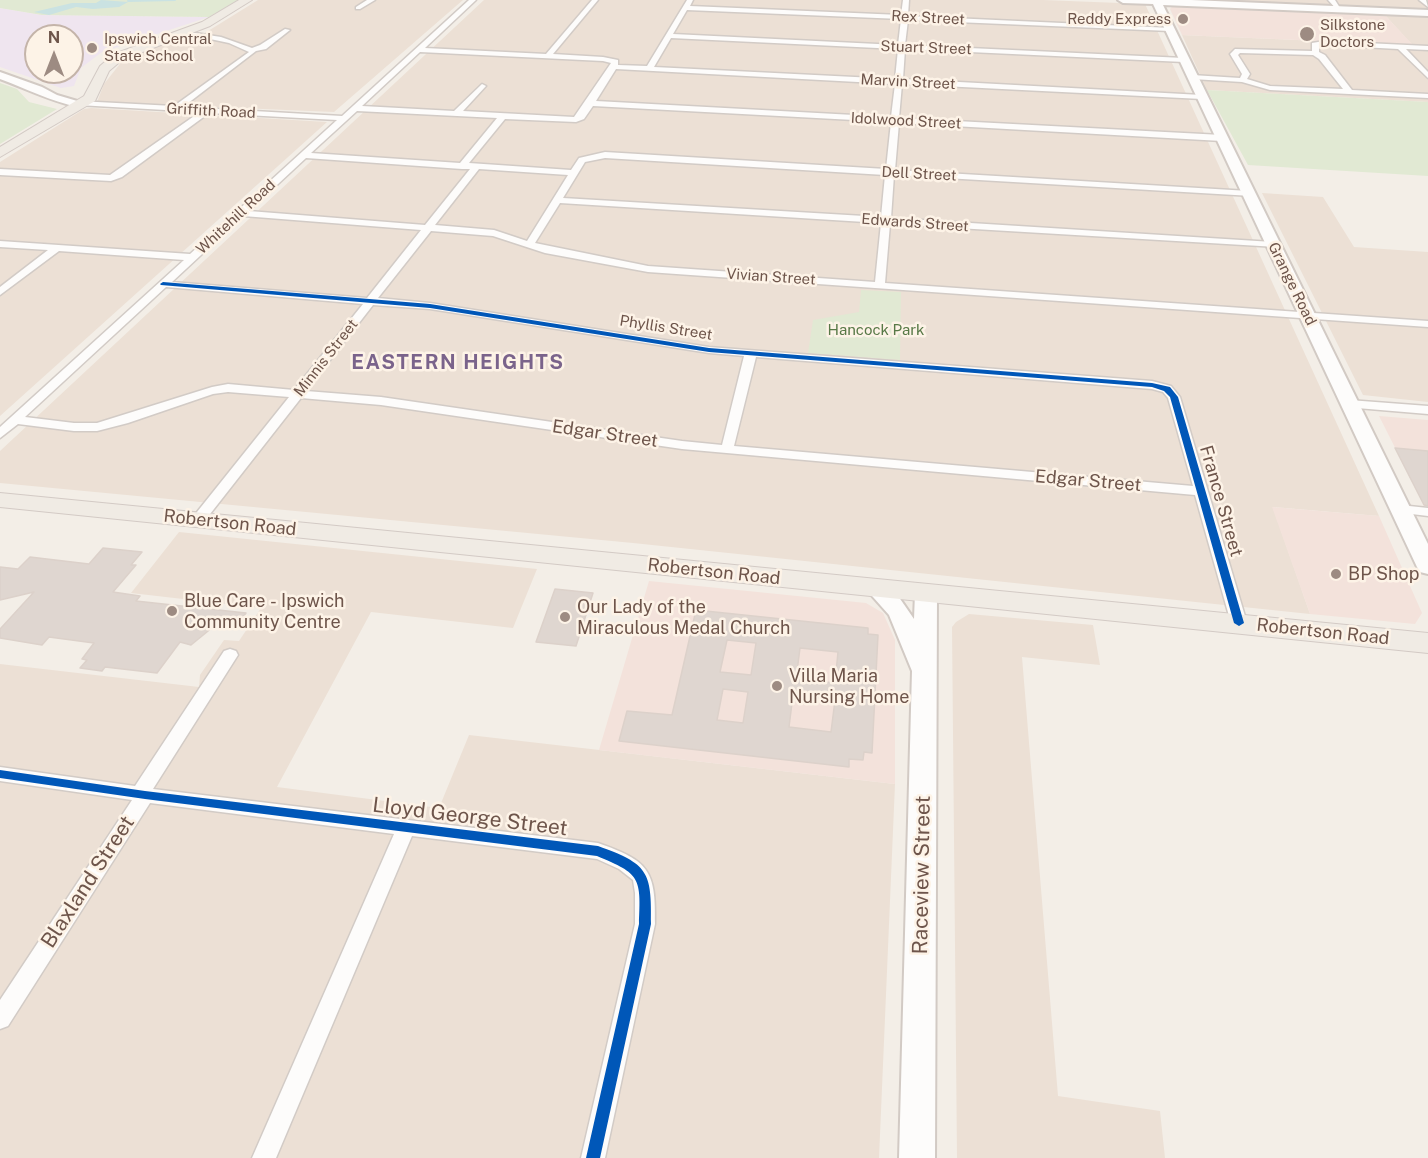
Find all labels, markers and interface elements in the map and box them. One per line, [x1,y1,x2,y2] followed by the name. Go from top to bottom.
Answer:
[891,7,965,29] street label: Rex Street
[1067,10,1171,28] place label: Reddy Express
[1176,12,1190,26] marker: Reddy Express
[1320,16,1385,51] place label: Silkstone Doctors
[24,24,84,84] north arrow
[1298,25,1316,43] marker: Silkstone Doctors
[48,28,60,47] text: N
[104,30,212,65] place label: Ipswich Central State School
[880,37,972,59] street label: Stuart Street
[85,41,99,55] marker: Ipswich Central State School
[860,71,956,93] street label: Marvin Street
[166,100,256,122] street label: Griffith Road
[850,109,962,133] street label: Idolwood Street
[881,163,957,185] street label: Dell Street
[193,176,279,258] street label: Whitehill Road
[861,210,969,236] street label: Edwards Street
[1264,239,1320,329] street label: Grange Road
[726,265,816,289] street label: Vivian Street
[618,312,714,344] street label: Phyllis Street
[290,316,362,400] street label: Minnis Street
[827,321,925,339] park label: Hancock Park
[351,351,565,375] district label: EASTERN HEIGHTS
[551,416,659,452] street label: Edgar Street
[1195,443,1247,559] street label: France Street
[1034,466,1142,496] street label: Edgar Street
[163,505,297,541] street label: Robertson Road
[647,554,781,590] street label: Robertson Road
[1348,563,1419,585] place label: BP Shop
[1329,567,1343,581] marker: BP Shop
[184,590,344,632] place label: Blue Care - Ipswich Community Centre
[577,596,790,638] place label: Our Lady of the Miraculous Medal Church
[165,604,179,618] marker: Blue Care - Ipswich Community Centre
[558,610,572,624] marker: Our Lady of the Miraculous Medal Church
[1256,614,1390,650] street label: Robertson Road
[789,665,909,708] place label: Villa Maria Nursing Home
[770,679,784,693] marker: Villa Maria Nursing Home
[371,793,569,841] street label: Lloyd George Street
[908,795,936,955] street label: Raceview Street
[36,811,140,953] street label: Blaxland Street

